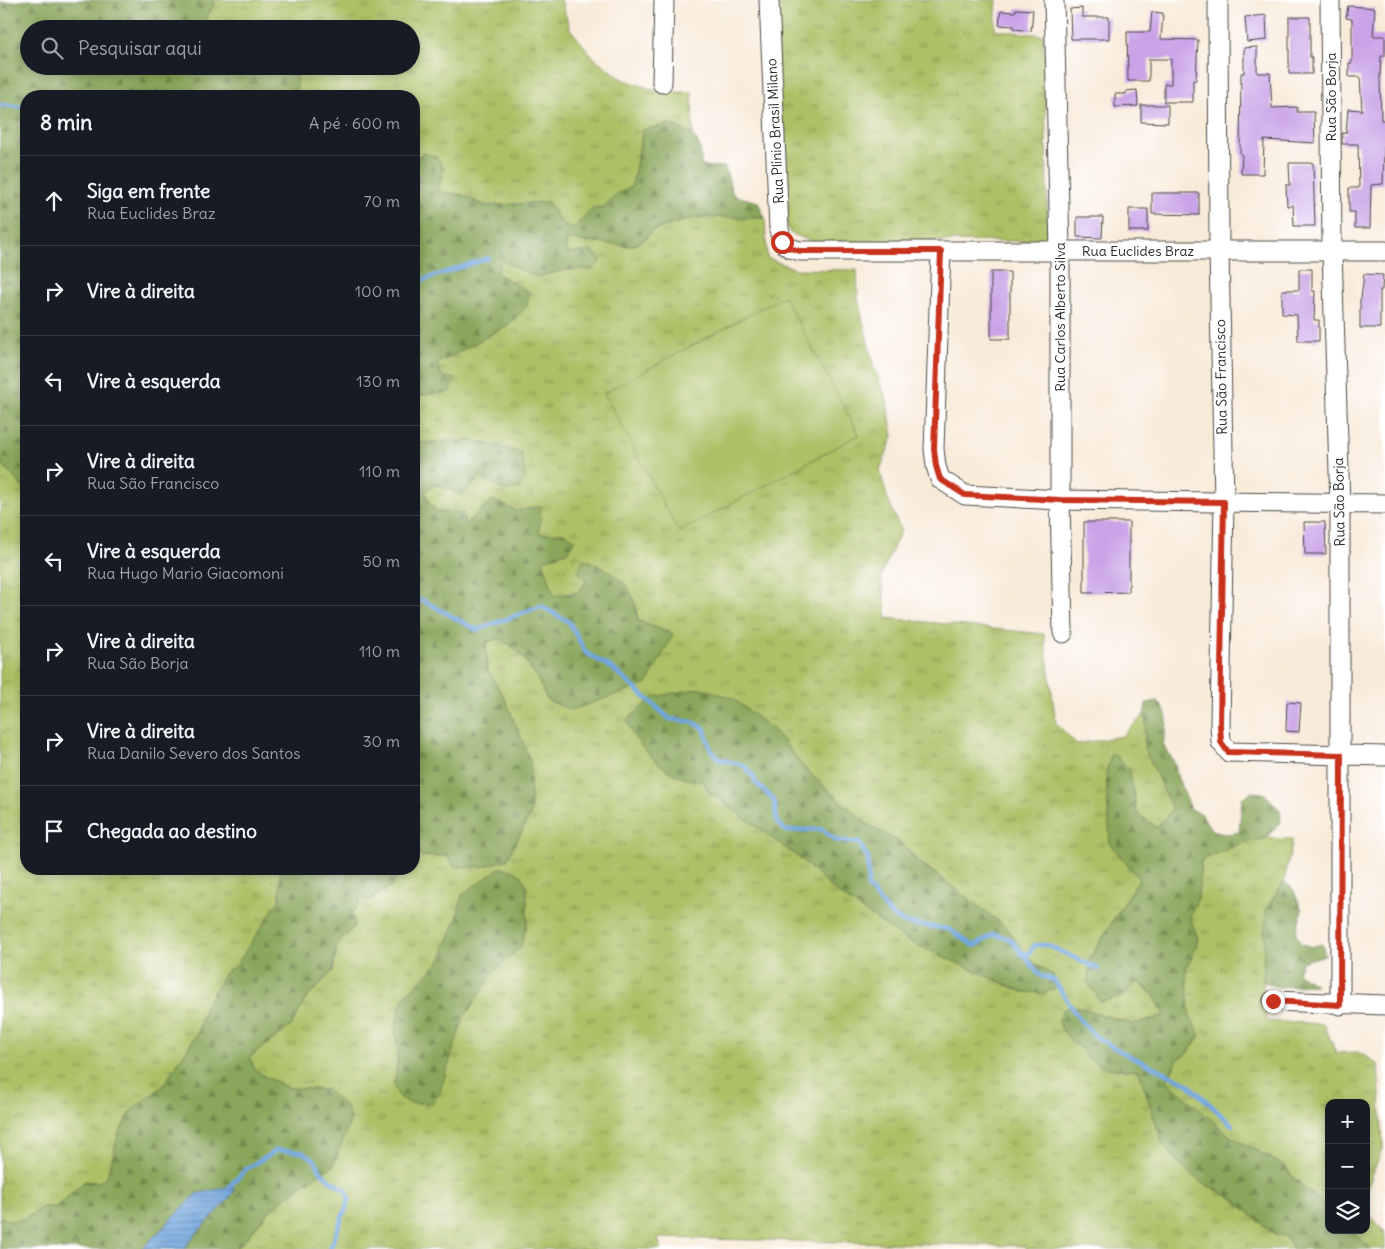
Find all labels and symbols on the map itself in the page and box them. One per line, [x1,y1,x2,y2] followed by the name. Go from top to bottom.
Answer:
[1322,52,1340,142] street label: Rua São Borja
[762,58,788,204] street label: Rua Plínio Brasil Milano
[771,231,794,254] route start
[1051,242,1069,392] street label: Rua Carlos Alberto Silva
[1082,242,1195,260] street label: Rua Euclides Braz
[1211,319,1231,435] street label: Rua São Francisco
[1329,457,1349,547] street label: Rua São Borja
[1262,990,1285,1013] route end

